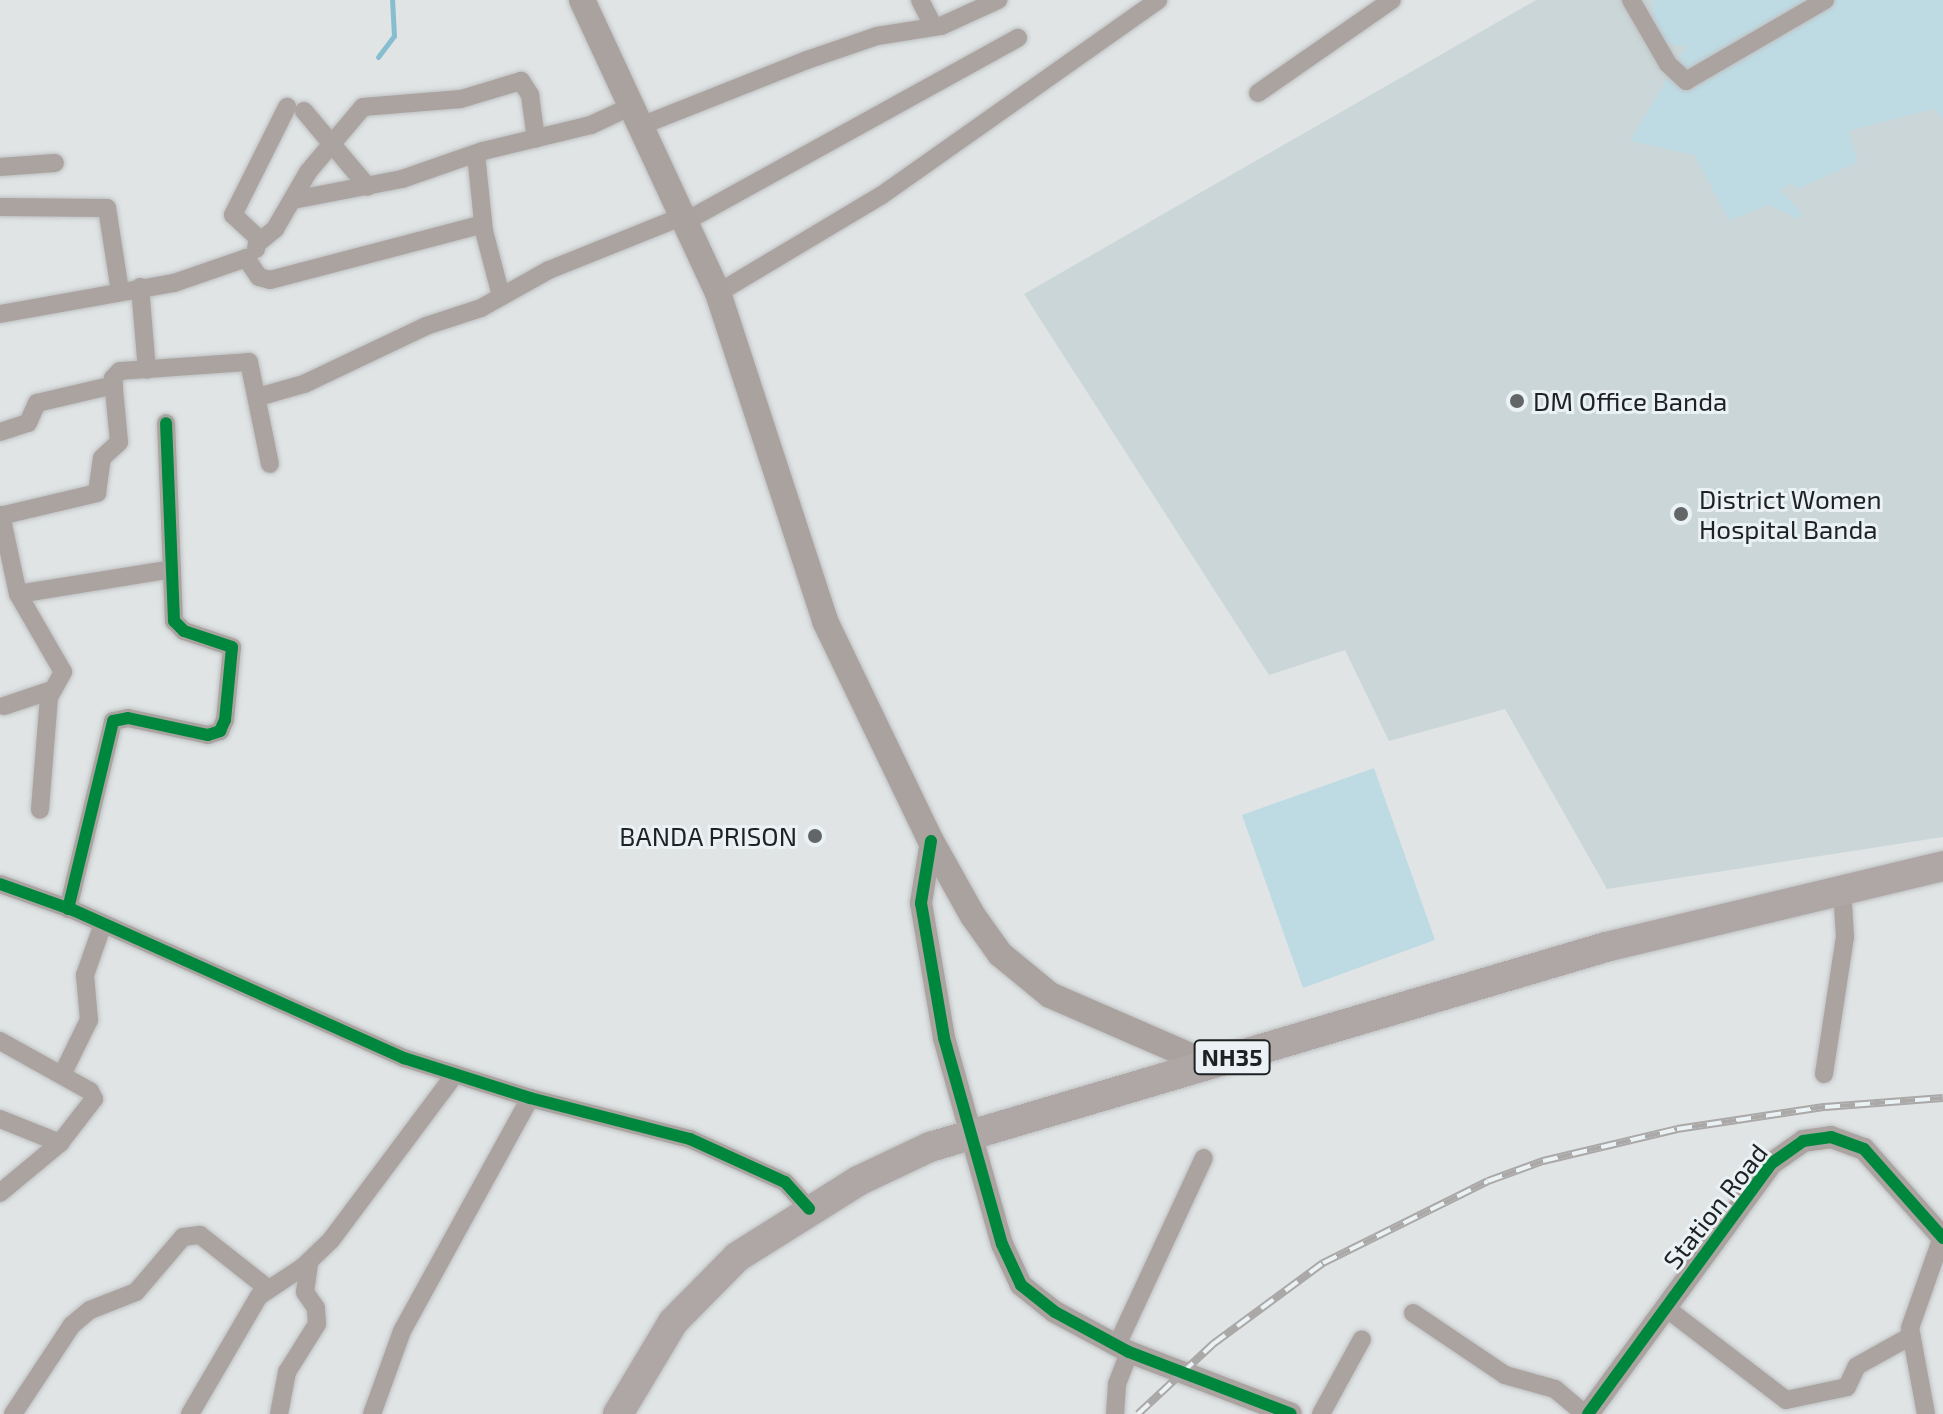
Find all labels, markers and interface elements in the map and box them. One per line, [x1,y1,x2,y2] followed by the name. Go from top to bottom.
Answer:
[1533,385,1727,417] place label: DM Office Banda
[1508,392,1526,410] marker: DM Office Banda
[1699,483,1882,544] place label: District Women Hospital Banda
[1670,503,1692,525] marker: District Women Hospital Banda
[619,820,797,852] place label: BANDA PRISON
[804,825,826,847] marker: BANDA PRISON
[1192,1037,1272,1077] road number: NH35
[1656,1137,1774,1275] street label: Station Road

